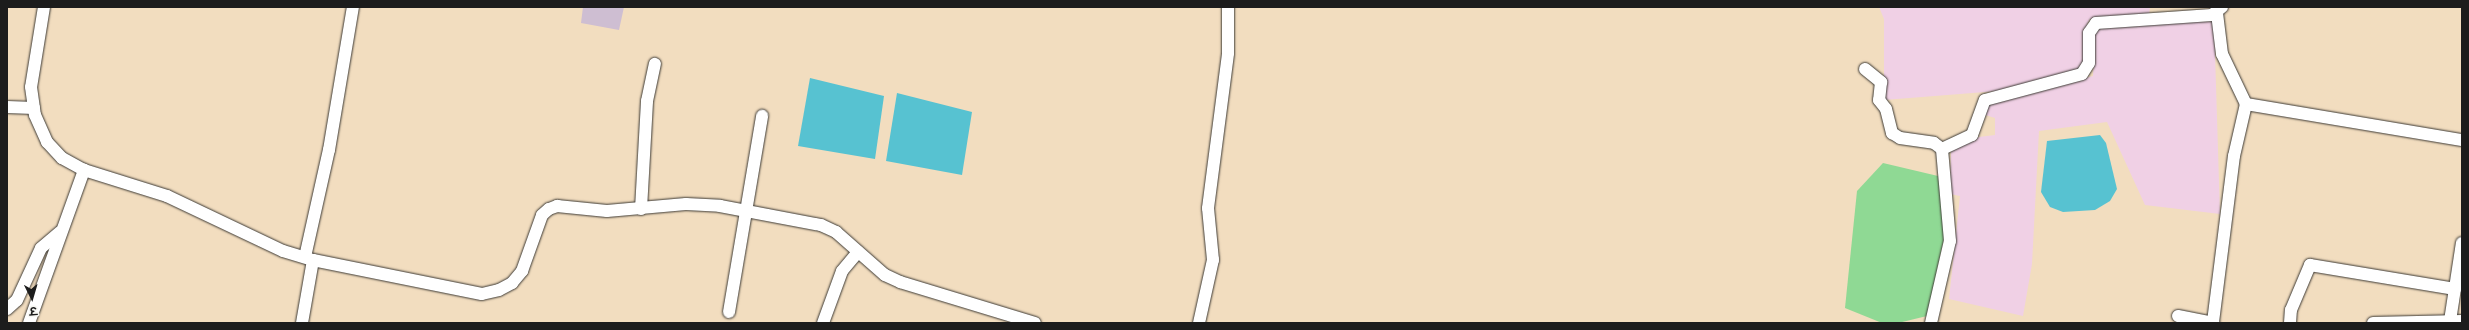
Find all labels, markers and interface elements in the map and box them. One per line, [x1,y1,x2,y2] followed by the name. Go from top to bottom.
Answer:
[12,278,52,318] north arrow
[29,303,37,317] text: उ

